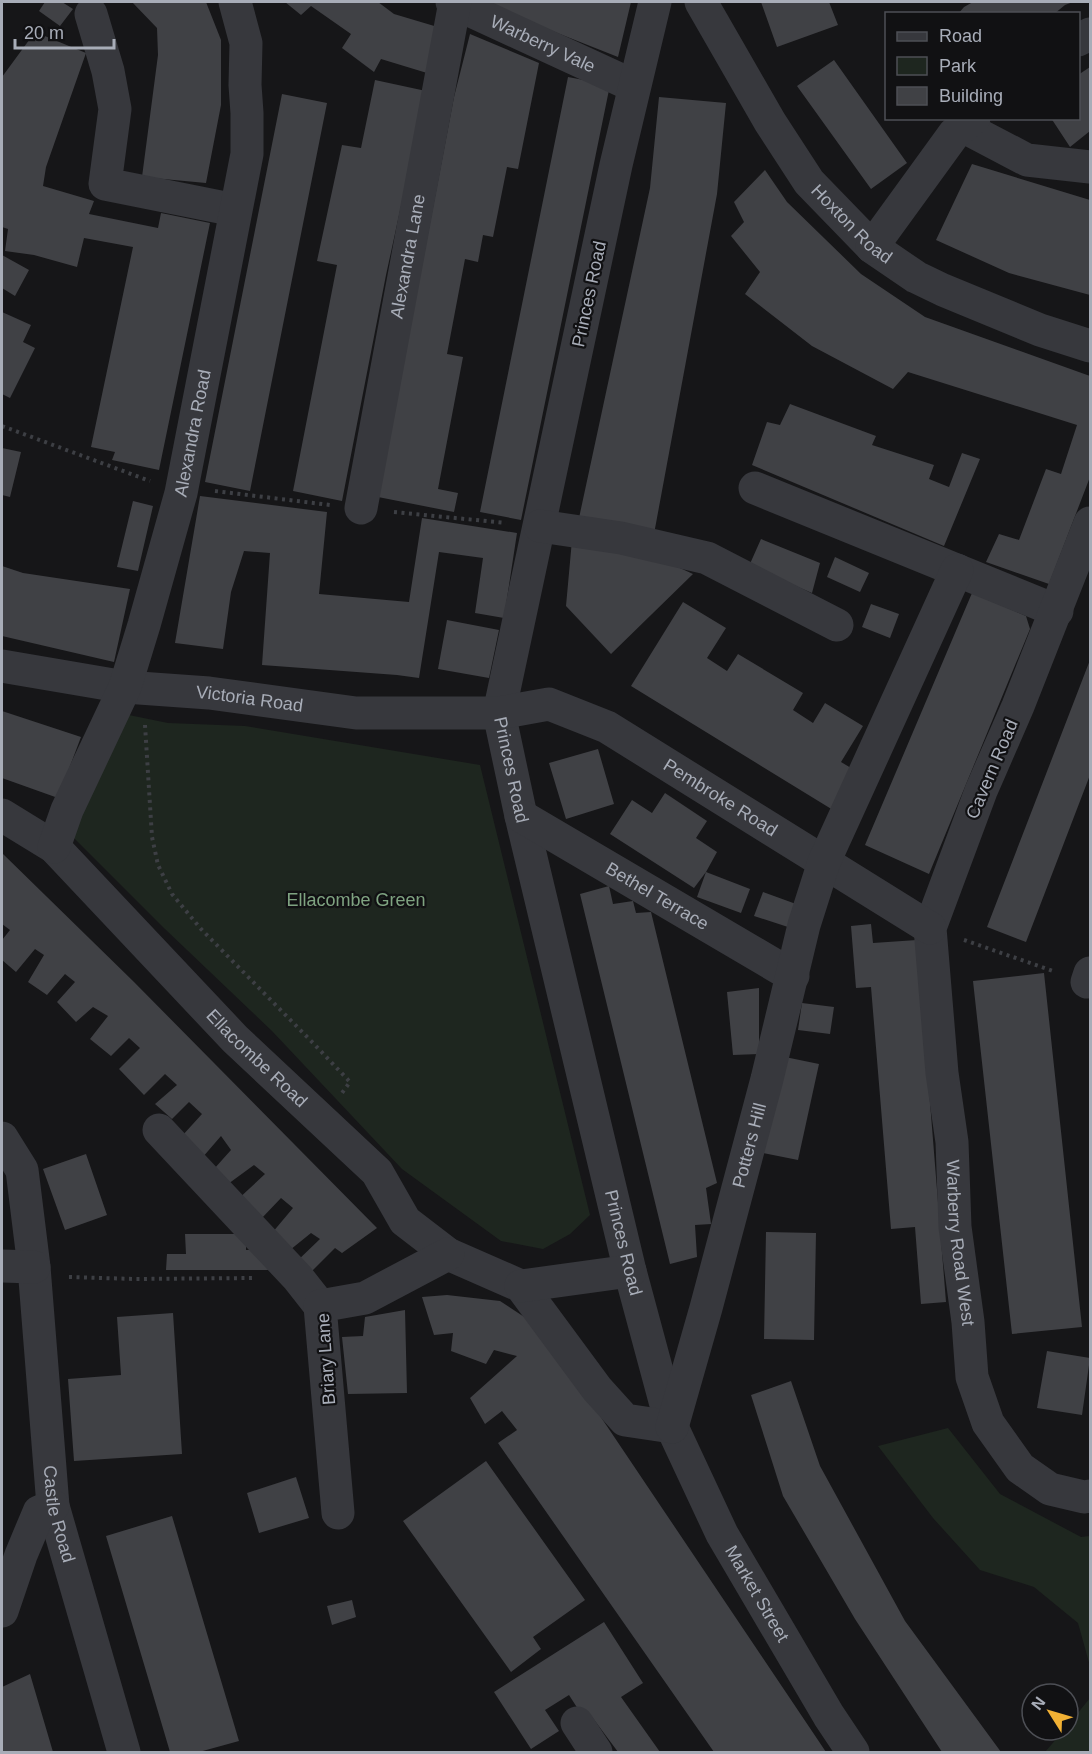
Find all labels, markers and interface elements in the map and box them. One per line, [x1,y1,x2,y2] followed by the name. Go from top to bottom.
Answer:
[487,11,598,77] street label: Warberry Vale
[15,12,114,50] scale bar
[885,12,1080,120] legend
[24,23,64,43] text: 20 m
[939,26,982,46] text: Road
[939,56,977,76] text: Park
[939,86,1003,106] text: Building
[807,180,896,268] street label: Hoxton Road
[386,192,429,320] street label: Alexandra Lane
[568,239,610,349] street label: Princes Road
[170,368,215,499] street label: Alexandra Road
[195,682,304,716] street label: Victoria Road
[490,715,532,825] street label: Princes Road
[962,716,1022,822] street label: Cavern Road
[660,755,781,840] street label: Pembroke Road
[602,858,712,934] street label: Bethel Terrace
[286,890,426,910] park label: Ellacombe Green
[202,1005,311,1111] street label: Ellacombe Road
[728,1101,770,1190] street label: Potters Hill
[943,1159,978,1327] street label: Warberry Road West
[601,1188,646,1298] street label: Princes Road
[313,1312,339,1406] street label: Briary Lane
[40,1465,79,1565] street label: Castle Road
[721,1542,793,1645] street label: Market Street
[1020,1682,1080,1742] north arrow
[1028,1694,1049,1713] text: N

